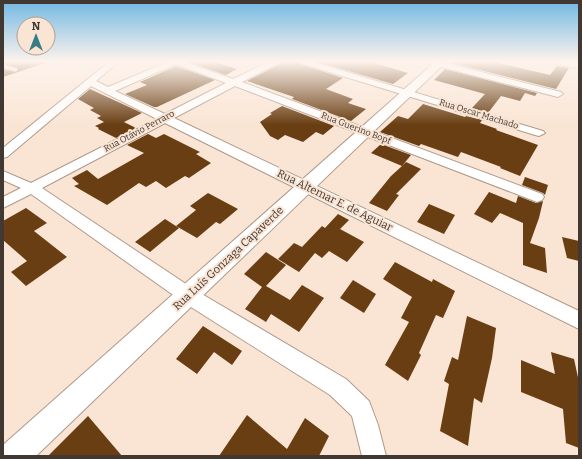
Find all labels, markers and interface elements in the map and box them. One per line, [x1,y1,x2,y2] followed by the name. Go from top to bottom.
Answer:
[16,16,56,56] north arrow
[32,20,41,33] text: N
[438,97,520,131] street label: Rua Oscar Machado
[102,108,176,154] street label: Rua Otávio Perraro
[320,110,393,146] street label: Rua Guerino Bopf
[275,167,395,234] street label: Rua Altemar E. de Aguiar
[170,204,286,313] street label: Rua Luís Gonzaga Capaverde

